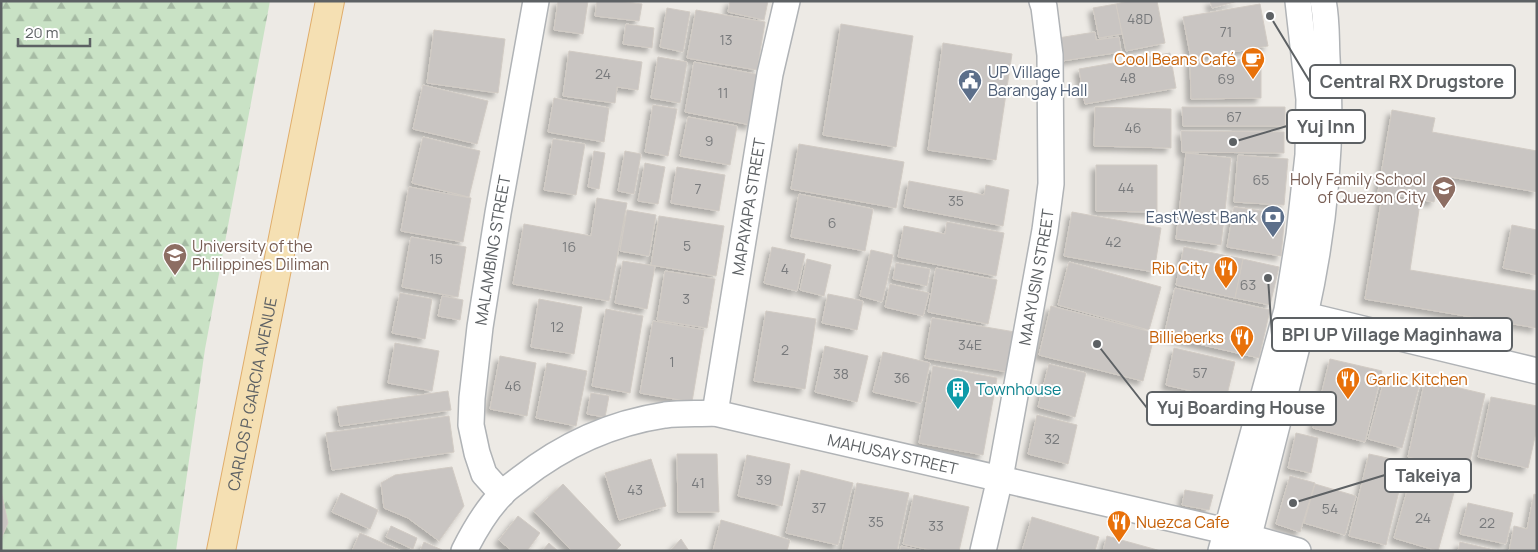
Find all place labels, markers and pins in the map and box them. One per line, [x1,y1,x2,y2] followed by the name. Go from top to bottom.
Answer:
[1240,46,1266,80] cafe icon: Cool Beans Café
[1114,48,1236,70] place label: Cool Beans Café
[988,61,1087,101] place label: UP Village Barangay Hall
[1310,65,1515,98] callout: Central RX Drugstore
[957,68,983,102] public building icon: UP Village Barangay Hall
[1287,110,1365,143] callout: Yuj Inn
[1290,168,1427,208] place label: Holy Family School of Quezon City
[1431,175,1457,209] school or university icon: Holy Family School of Quezon City
[1260,204,1286,238] bank icon: EastWest Bank
[1146,206,1257,228] place label: EastWest Bank
[192,235,329,275] place label: University of the Philippines Diliman
[162,242,188,276] school or university icon: University of the Philippines Diliman
[1213,255,1239,289] restaurant icon: Rib City
[1152,257,1209,279] place label: Rib City
[1272,318,1512,351] callout: BPI UP Village Maginhawa
[1229,324,1255,358] restaurant icon: Billieberks
[1149,326,1224,348] place label: Billieberks
[1335,366,1361,400] restaurant icon: Garlic Kitchen
[1366,368,1468,390] place label: Garlic Kitchen
[945,376,971,410] building icon: Townhouse
[976,378,1061,400] place label: Townhouse
[1147,392,1336,425] callout: Yuj Boarding House
[1385,459,1471,492] callout: Takeiya
[1106,509,1132,543] restaurant icon: Nuezca Cafe
[1136,511,1230,533] place label: Nuezca Cafe

